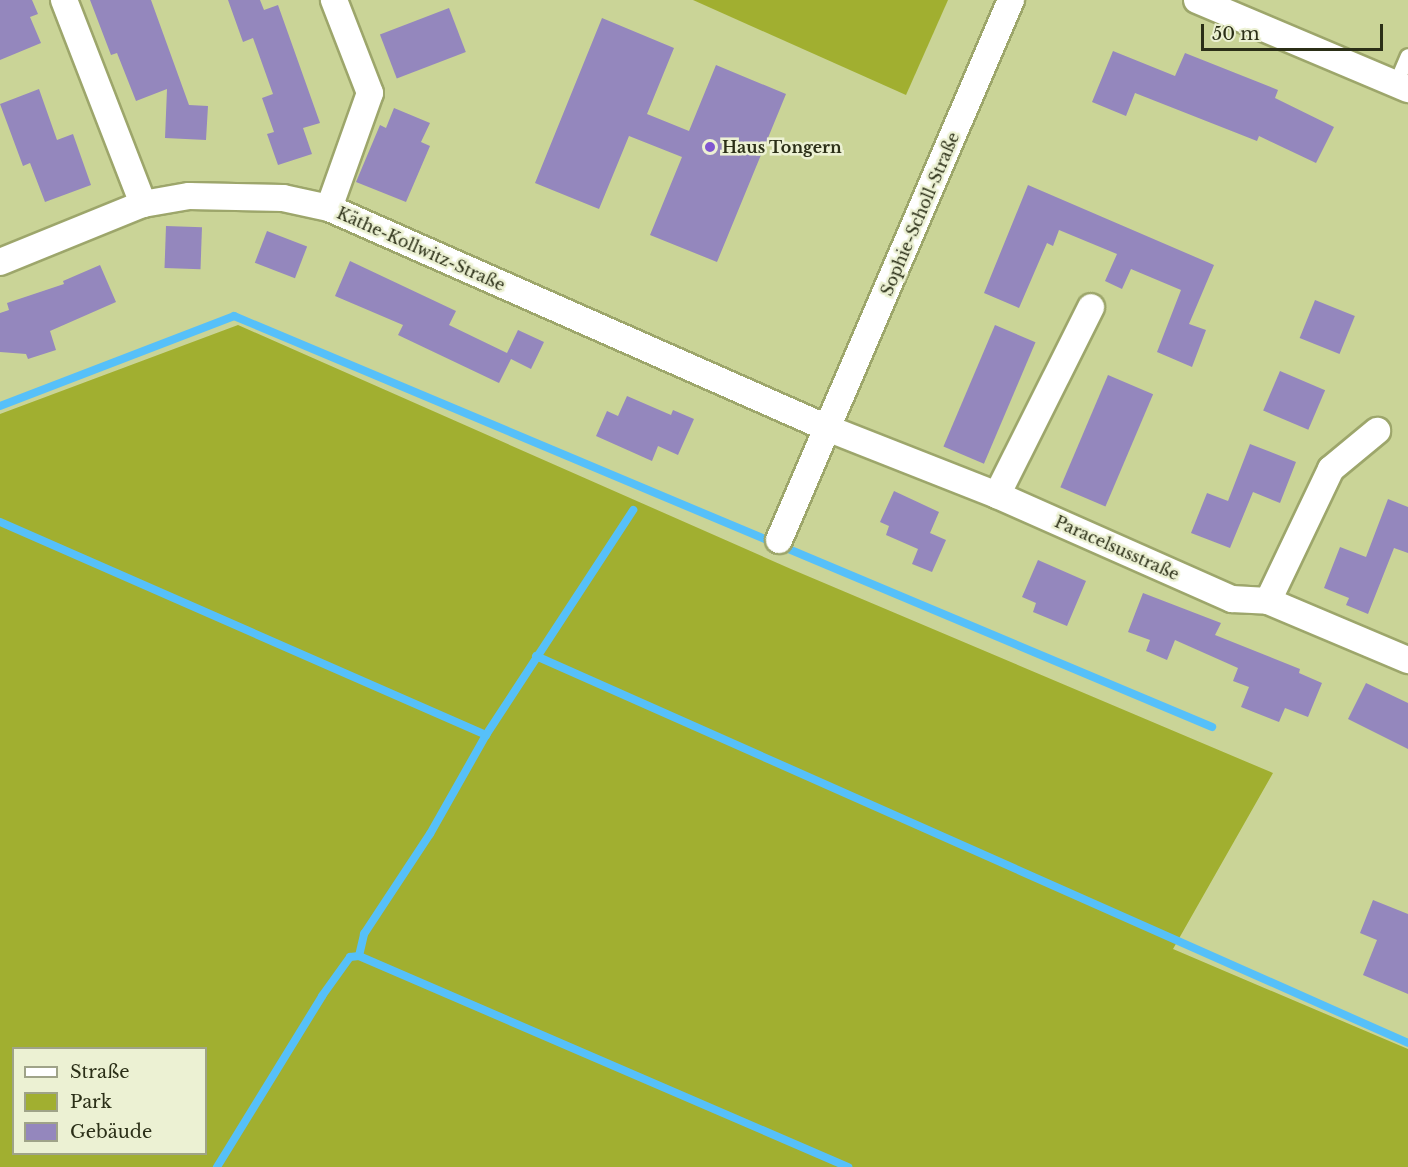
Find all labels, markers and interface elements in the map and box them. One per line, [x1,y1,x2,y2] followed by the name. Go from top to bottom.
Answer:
[1204,12,1386,50] scale bar
[1212,23,1260,45] text: 50 m
[877,129,963,299] street label: Sophie-Scholl-Straße
[722,137,842,157] place label: Haus Tongern
[703,140,717,154] marker: Haus Tongern
[334,203,508,295] street label: Käthe-Kollwitz-Straße
[1052,512,1182,584] street label: Paracelsusstraße
[12,1047,207,1155] legend
[70,1061,130,1083] text: Straße
[70,1091,112,1113] text: Park
[70,1121,152,1143] text: Gebäude

